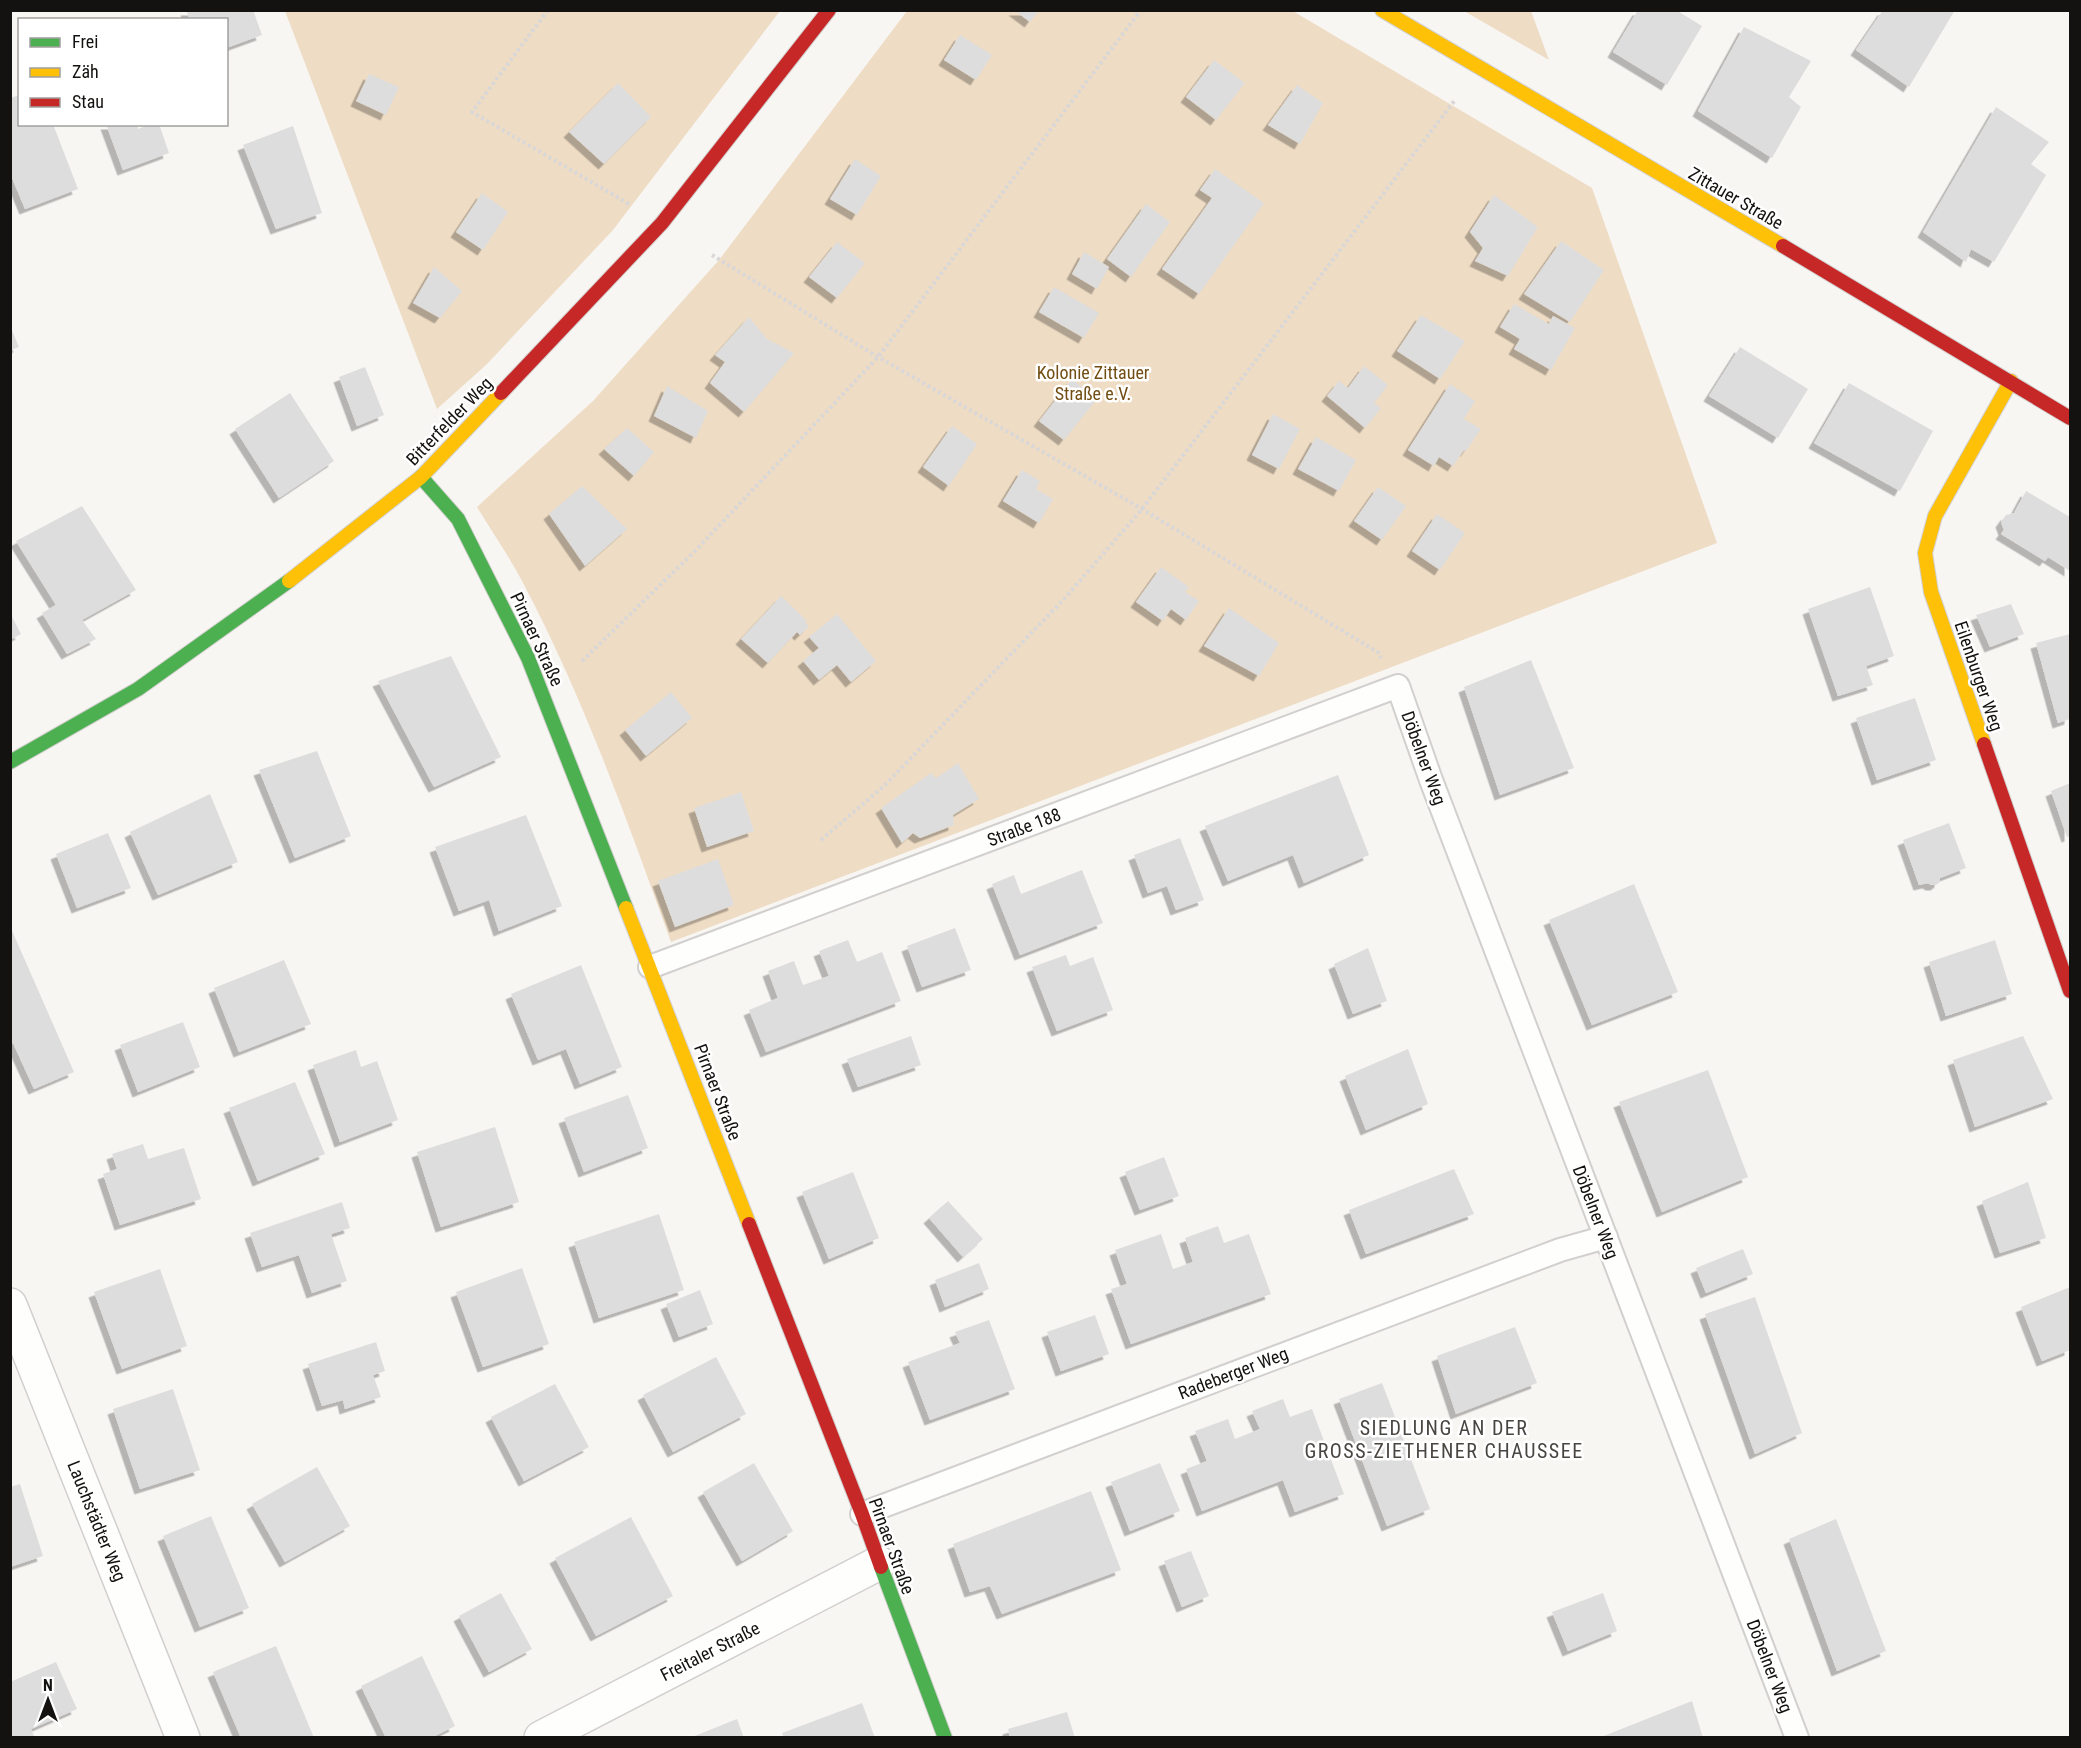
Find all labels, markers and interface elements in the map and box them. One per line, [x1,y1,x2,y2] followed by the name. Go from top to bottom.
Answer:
[18,18,228,126] legend
[72,31,98,52] text: Frei
[72,61,99,82] text: Zäh
[72,91,104,112] text: Stau
[1685,162,1787,234] street label: Zittauer Straße
[1037,362,1150,404] park label: Kolonie Zittauer Straße e.V.
[402,373,496,469] street label: Bitterfelder Weg
[506,589,568,689] street label: Pirnaer Straße
[1950,618,2008,734] street label: Eilenburger Weg
[1397,708,1451,808] street label: Döbelner Weg
[984,803,1064,851] street label: Straße 188
[690,1041,746,1143] street label: Pirnaer Straße
[1569,1162,1623,1262] street label: Döbelner Weg
[1175,1342,1291,1404] street label: Radeberger Weg
[1304,1416,1584,1463] district label: SIEDLUNG AN DER GROSS-ZIETHENER CHAUSSEE
[63,1458,131,1584] street label: Lauchstädter Weg
[865,1495,919,1597] street label: Pirnaer Straße
[1743,1616,1797,1716] street label: Döbelner Weg
[657,1617,763,1685] street label: Freitaler Straße
[18,1670,78,1730] north arrow
[43,1676,53,1695] text: N

